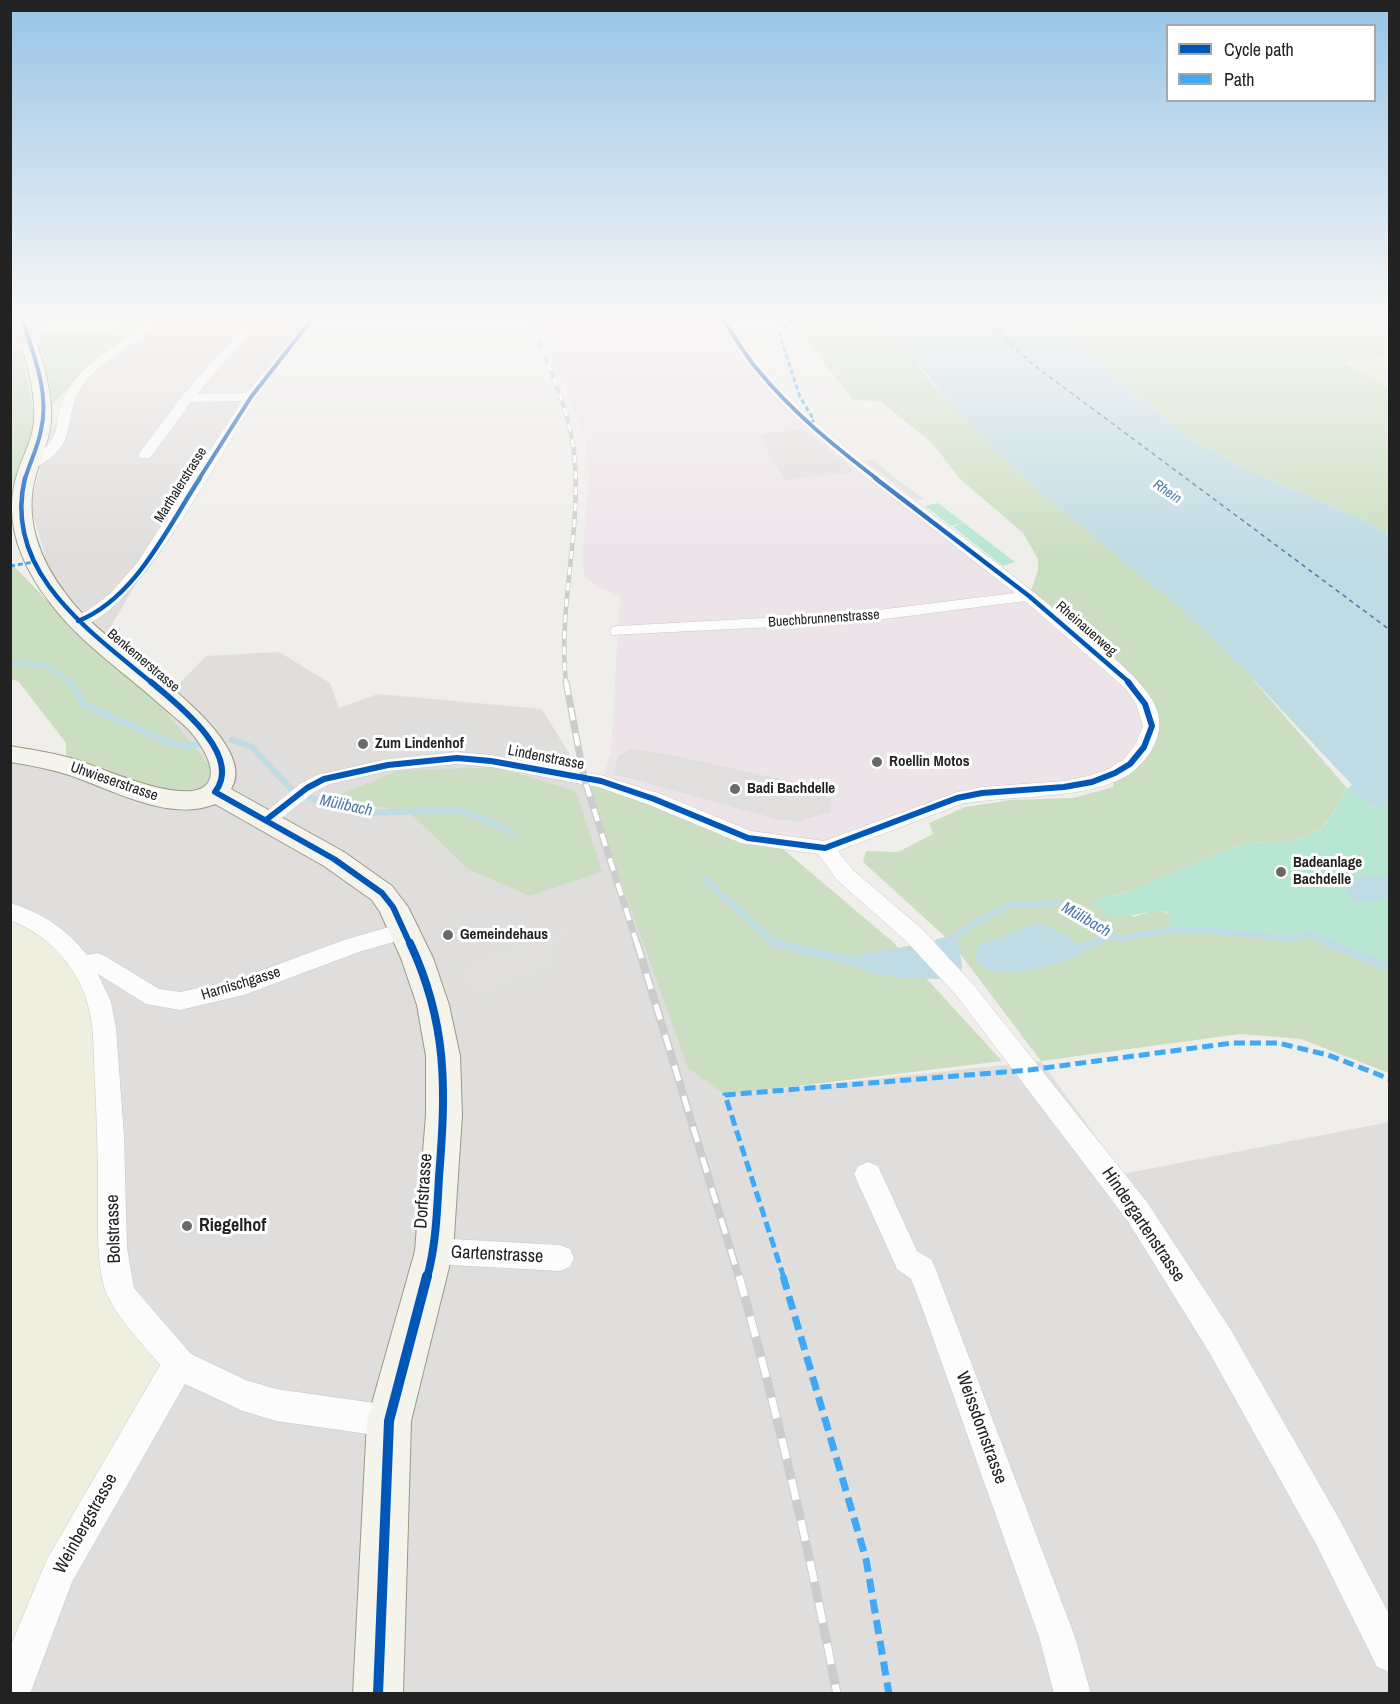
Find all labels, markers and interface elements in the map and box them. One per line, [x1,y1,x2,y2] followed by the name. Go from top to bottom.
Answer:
[1166,24,1376,102] legend
[1224,37,1294,62] text: Cycle path
[1224,67,1254,92] text: Path
[151,444,211,526] street label: Marthalerstrasse
[1150,476,1184,508] water label: Rhein
[1052,598,1120,660] street label: Rheinauerweg
[768,607,880,631] street label: Buechbrunnenstrasse
[103,626,183,696] street label: Benkemerstrasse
[375,735,464,753] place label: Zum Lindenhof
[356,737,370,751] marker: Zum Lindenhof
[506,742,586,774] street label: Lindenstrasse
[889,753,970,771] place label: Roellin Motos
[870,755,884,769] marker: Roellin Motos
[68,759,160,805] street label: Uhwieserstrasse
[747,780,835,798] place label: Badi Bachdelle
[728,782,742,796] marker: Badi Bachdelle
[318,791,374,821] water label: Mülibach
[1293,854,1362,889] place label: Badeanlage Bachdelle
[1274,865,1288,879] marker: Badeanlage Bachdelle
[1058,898,1114,942] water label: Mülibach
[460,926,548,944] place label: Gemeindehaus
[441,928,455,942] marker: Gemeindehaus
[199,963,283,1005] street label: Harnischgasse
[411,1153,437,1229] street label: Dorfstrasse
[1097,1164,1189,1286] street label: Hindergartenstrasse
[102,1194,126,1264] street label: Bolstrasse
[199,1215,266,1237] place label: Riegelhof
[180,1219,194,1233] marker: Riegelhof
[450,1242,544,1268] street label: Gartenstrasse
[951,1369,1011,1487] street label: Weissdornstrasse
[50,1470,122,1578] street label: Weinbergstrasse

